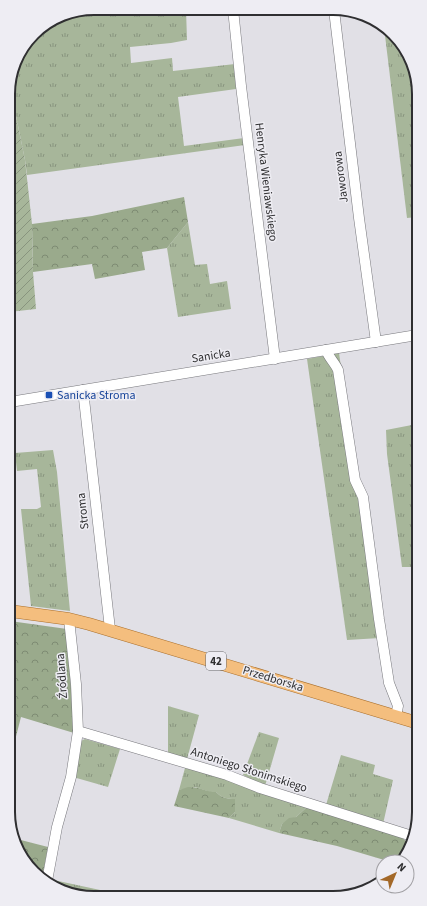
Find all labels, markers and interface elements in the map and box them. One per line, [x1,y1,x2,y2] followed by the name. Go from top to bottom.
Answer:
[250,122,282,242] street label: Henryka Wieniawskiego
[329,150,353,204] street label: Jaworowa
[190,345,232,367] street label: Sanicka
[57,387,135,404] place label: Sanicka Stroma
[44,390,54,400] marker: Sanicka Stroma
[73,492,93,530] street label: Stroma
[206,652,226,670] road number: 42
[52,653,72,699] street label: Źródlana
[241,662,305,696] street label: Przedborska
[188,743,310,797] street label: Antoniego Słonimskiego
[375,854,415,894] north arrow
[394,859,409,875] text: N

